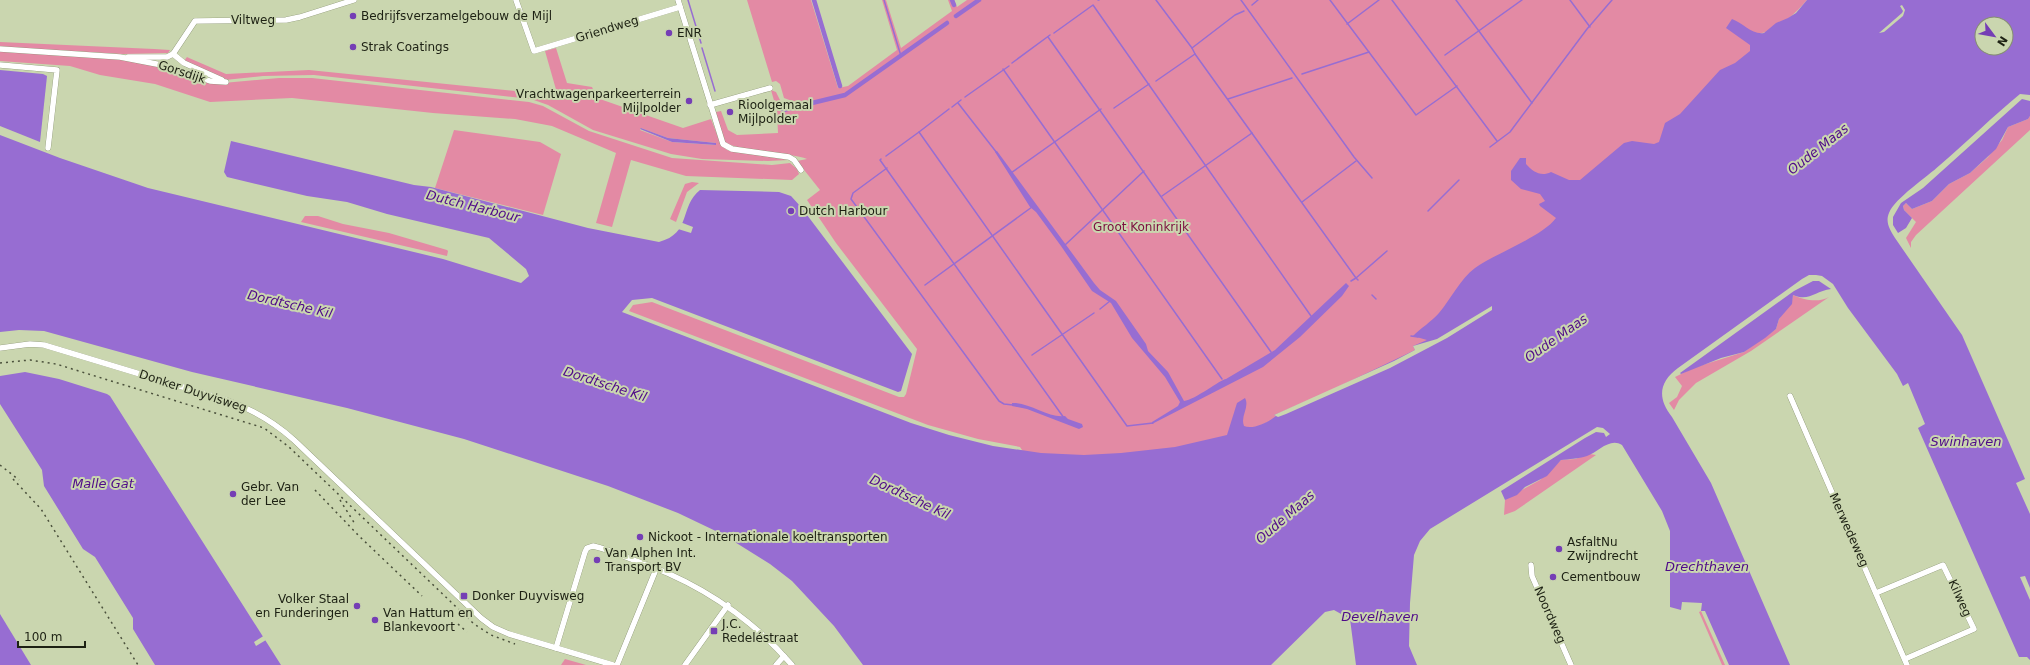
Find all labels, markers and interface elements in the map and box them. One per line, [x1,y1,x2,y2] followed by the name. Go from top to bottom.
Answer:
[361,9,552,23] place label: Bedrijfsverzamelgebouw de Mijl
[348,11,358,21] marker: Bedrijfsverzamelgebouw de Mijl
[231,13,275,27] street label: Viltweg
[574,13,640,45] street label: Griendweg
[1974,16,2014,56] north arrow
[677,26,702,40] place label: ENR
[664,28,674,38] marker: ENR
[1994,34,2010,48] text: N
[361,40,449,54] place label: Strak Coatings
[348,42,358,52] marker: Strak Coatings
[157,58,208,86] street label: Gorsdijk
[516,87,681,115] place label: Vrachtwagenparkeerterrein Mijlpolder
[684,96,694,106] marker: Vrachtwagenparkeerterrein Mijlpolder
[738,98,812,126] place label: Rioolgemaal Mijlpolder
[725,107,735,117] marker: Rioolgemaal Mijlpolder
[1785,121,1851,177] water label: Oude Maas
[425,187,523,225] water label: Dutch Harbour
[799,204,887,218] place label: Dutch Harbour
[786,206,796,216] marker: Dutch Harbour
[1093,220,1189,234] park label: Groot Koninkrijk
[246,287,334,321] water label: Dordtsche Kil
[1522,311,1590,365] water label: Oude Maas
[561,363,649,405] water label: Dordtsche Kil
[137,367,249,415] street label: Donker Duyvisweg
[1931,434,2001,449] water label: Swinhaven
[868,472,953,522] water label: Dordtsche Kil
[72,476,135,491] water label: Malle Gat
[241,480,299,508] place label: Gebr. Van der Lee
[1253,487,1318,547] water label: Oude Maas
[228,489,238,499] marker: Gebr. Van der Lee
[1826,491,1872,569] street label: Merwedeweg
[648,530,888,544] place label: Nickoot - Internationale koeltransporten
[635,532,645,542] marker: Nickoot - Internationale koeltransporten
[1567,535,1638,563] place label: AsfaltNu Zwijndrecht
[1554,544,1564,554] marker: AsfaltNu Zwijndrecht
[604,546,696,574] place label: Van Alphen Int. Transport BV
[592,555,602,565] marker: Van Alphen Int. Transport BV
[1665,559,1749,574] water label: Drechthaven
[1561,570,1641,584] place label: Cementbouw
[1548,572,1558,582] marker: Cementbouw
[1946,577,1974,619] street label: Kilweg
[1531,584,1569,646] street label: Noordweg
[472,589,584,603] place label: Donker Duyvisweg
[459,591,469,601] marker: Donker Duyvisweg
[255,592,349,620] place label: Volker Staal en Funderingen
[352,601,362,611] marker: Volker Staal en Funderingen
[383,606,473,634] place label: Van Hattum en Blankevoort
[1341,609,1419,624] water label: Develhaven
[370,615,380,625] marker: Van Hattum en Blankevoort
[721,617,798,645] place label: J.C. Redeléstraat
[18,623,85,649] scale bar
[709,626,719,636] marker: J.C. Redeléstraat
[24,630,62,644] text: 100 m

